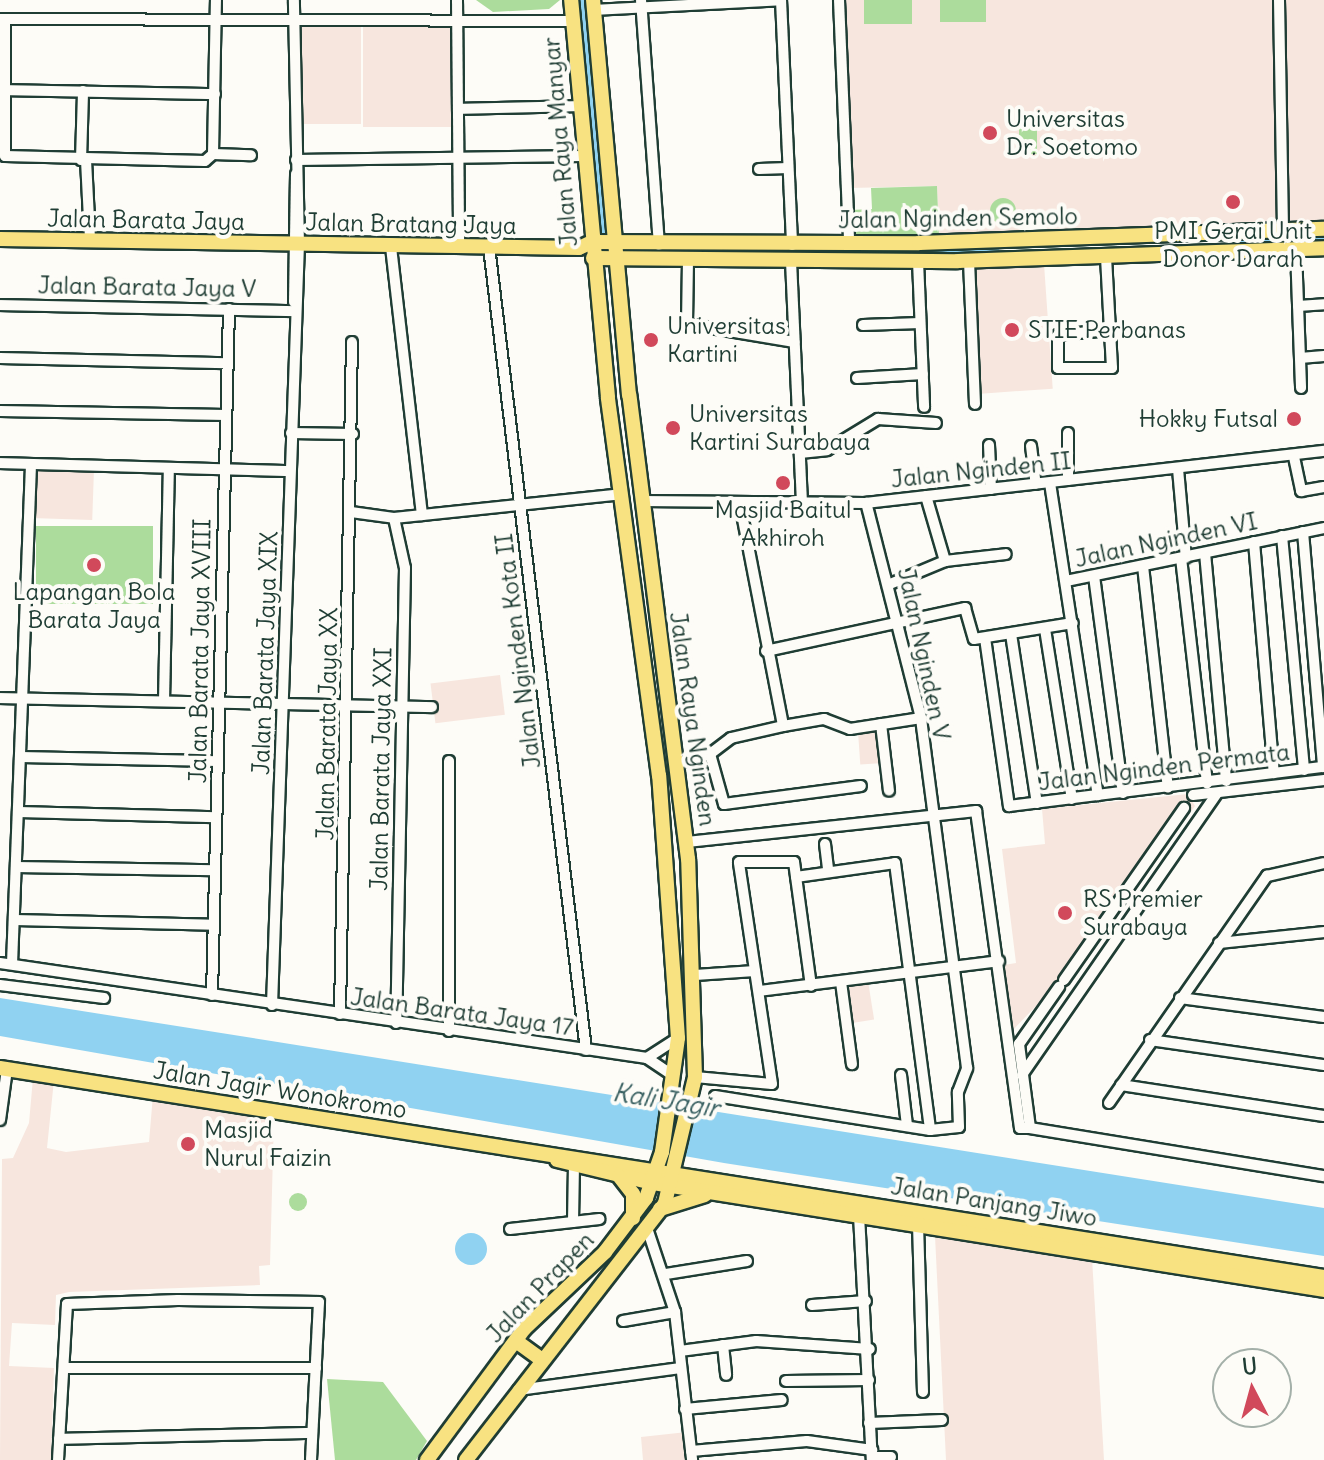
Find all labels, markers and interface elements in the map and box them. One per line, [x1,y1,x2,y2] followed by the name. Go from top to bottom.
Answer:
[536,36,584,248] street label: Jalan Raya Manyar
[1006,105,1138,161] place label: Universitas Dr. Soetomo
[981,124,999,142] marker: Universitas Dr. Soetomo
[1222,191,1244,213] marker: PMI Gerai Unit Donor Darah
[838,202,1078,234] street label: Jalan Nginden Semolo
[47,204,245,236] street label: Jalan Barata Jaya
[305,208,517,240] street label: Jalan Bratang Jaya
[1154,217,1312,273] place label: PMI Gerai Unit Donor Darah
[38,271,256,303] street label: Jalan Barata Jaya V
[667,312,786,368] place label: Universitas Kartini
[1028,316,1186,344] place label: STIE Perbanas
[1003,321,1021,339] marker: STIE Perbanas
[642,331,660,349] marker: Universitas Kartini
[689,400,870,456] place label: Universitas Kartini Surabaya
[1139,405,1278,433] place label: Hokky Futsal
[1285,410,1303,428] marker: Hokky Futsal
[664,419,682,437] marker: Universitas Kartini Surabaya
[889,446,1073,494] street label: Jalan Nginden II
[774,474,792,492] marker: Masjid Baitul Akhiroh
[715,496,851,552] place label: Masjid Baitul Akhiroh
[1072,507,1260,573] street label: Jalan Nginden VI
[183,518,217,784] street label: Jalan Barata Jaya XVIII
[246,531,284,775] street label: Jalan Barata Jaya XIX
[489,532,547,770] street label: Jalan Nginden Kota II
[85,556,103,574] marker: Lapangan Bola Barata Jaya
[892,565,956,743] street label: Jalan Nginden V
[13,578,175,634] place label: Lapangan Bola Barata Jaya
[311,607,343,841] street label: Jalan Barata Jaya XX
[664,610,722,828] street label: Jalan Raya Nginden
[364,647,398,891] street label: Jalan Barata Jaya XXI
[1037,737,1291,797] street label: Jalan Nginden Permata
[1083,885,1203,941] place label: RS Premier Surabaya
[1054,902,1076,924] marker: RS Premier Surabaya
[349,982,575,1042] street label: Jalan Barata Jaya 17
[151,1056,409,1124] street label: Jalan Jagir Wonokromo
[611,1076,721,1124] water label: Kali Jagir
[204,1116,332,1172] place label: Masjid Nurul Faizin
[179,1135,197,1153] marker: Masjid Nurul Faizin
[889,1171,1099,1233] street label: Jalan Panjang Jiwo
[480,1226,600,1348] street label: Jalan Prapen
[1212,1348,1292,1428] north arrow
[1241,1351,1259,1381] text: U

